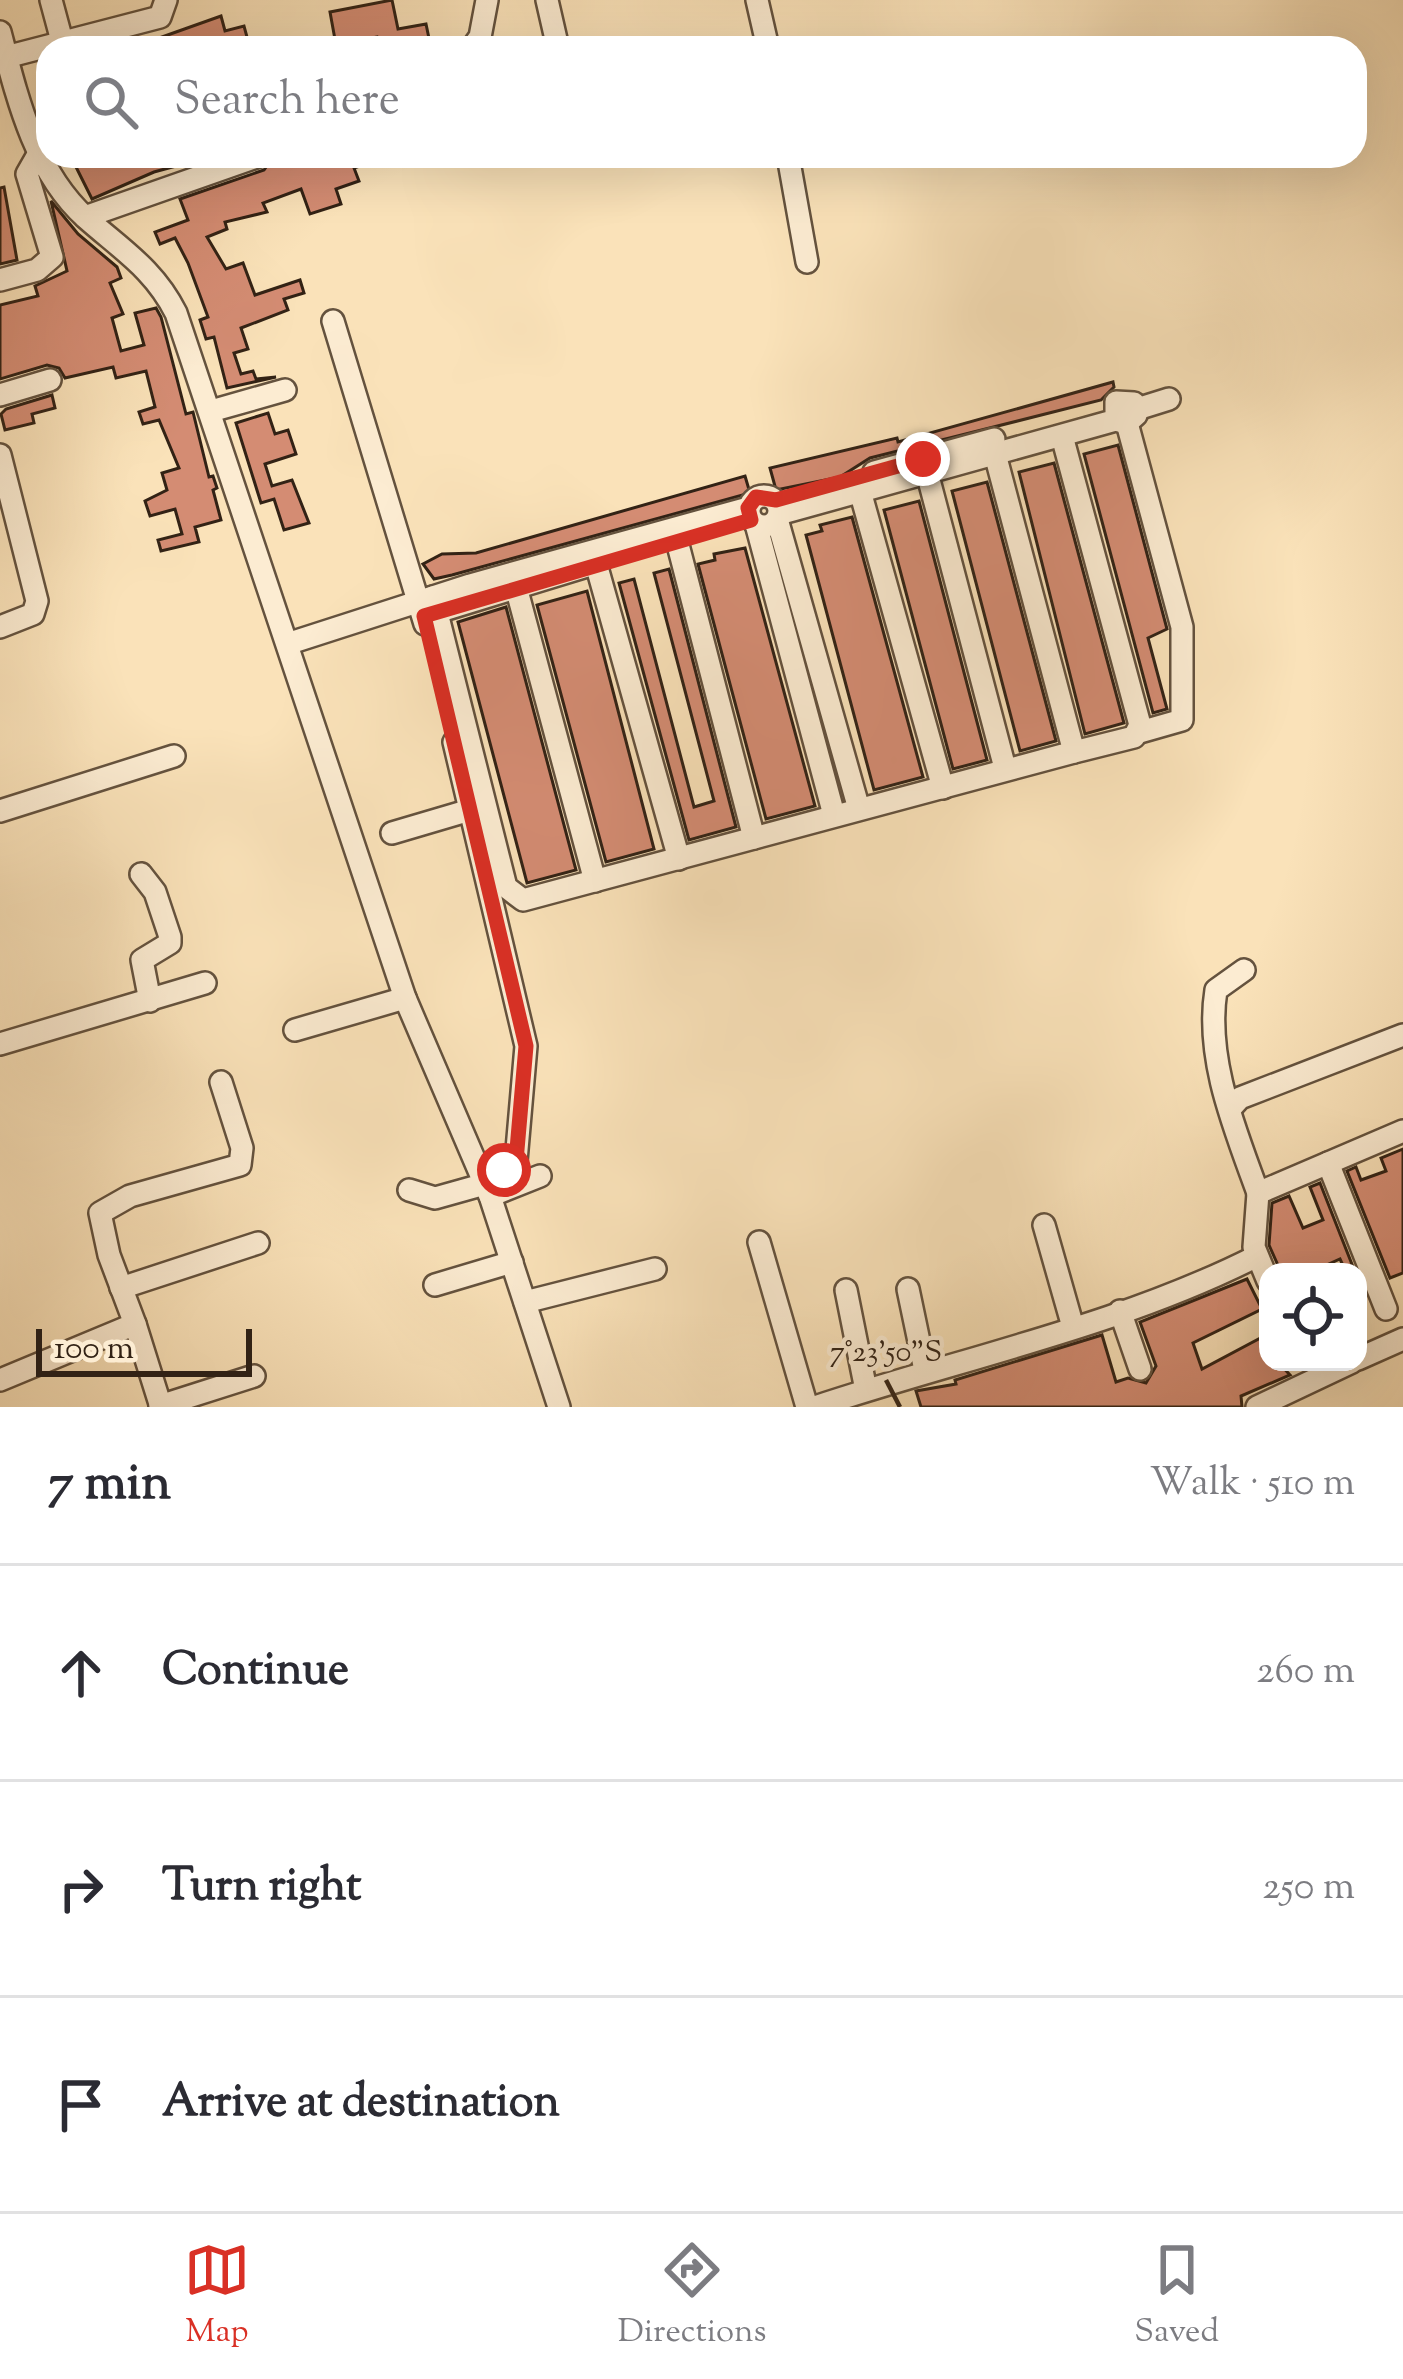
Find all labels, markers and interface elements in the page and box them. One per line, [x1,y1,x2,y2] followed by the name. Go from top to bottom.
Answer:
[36,36,1367,168] search box
[78,69,144,135] icon: search
[174,70,400,135] text: Search here
[896,432,950,486] route end
[477,1143,531,1197] route start
[1259,1263,1367,1371] map controls
[1259,1263,1367,1371] button: locate
[36,1323,252,1376] scale bar
[54,1326,134,1374] text: 100 m
[830,1332,942,1375] text: 7°23'50"S
[48,1449,171,1522] text: 7 min
[1150,1457,1355,1513] text: Walk · 510 m
[48,1640,114,1706] icon: ahead
[162,1640,349,1705] text: Continue
[1256,1645,1355,1701] text: 260 m
[48,1856,114,1922] icon: right
[162,1856,361,1921] text: Turn right
[1262,1861,1355,1917] text: 250 m
[48,2072,114,2138] icon: arrive
[162,2072,560,2137] text: Arrive at destination
[184,2237,250,2357] tab: Map
[618,2237,767,2357] tab: Directions
[1134,2237,1219,2357] tab: Saved

